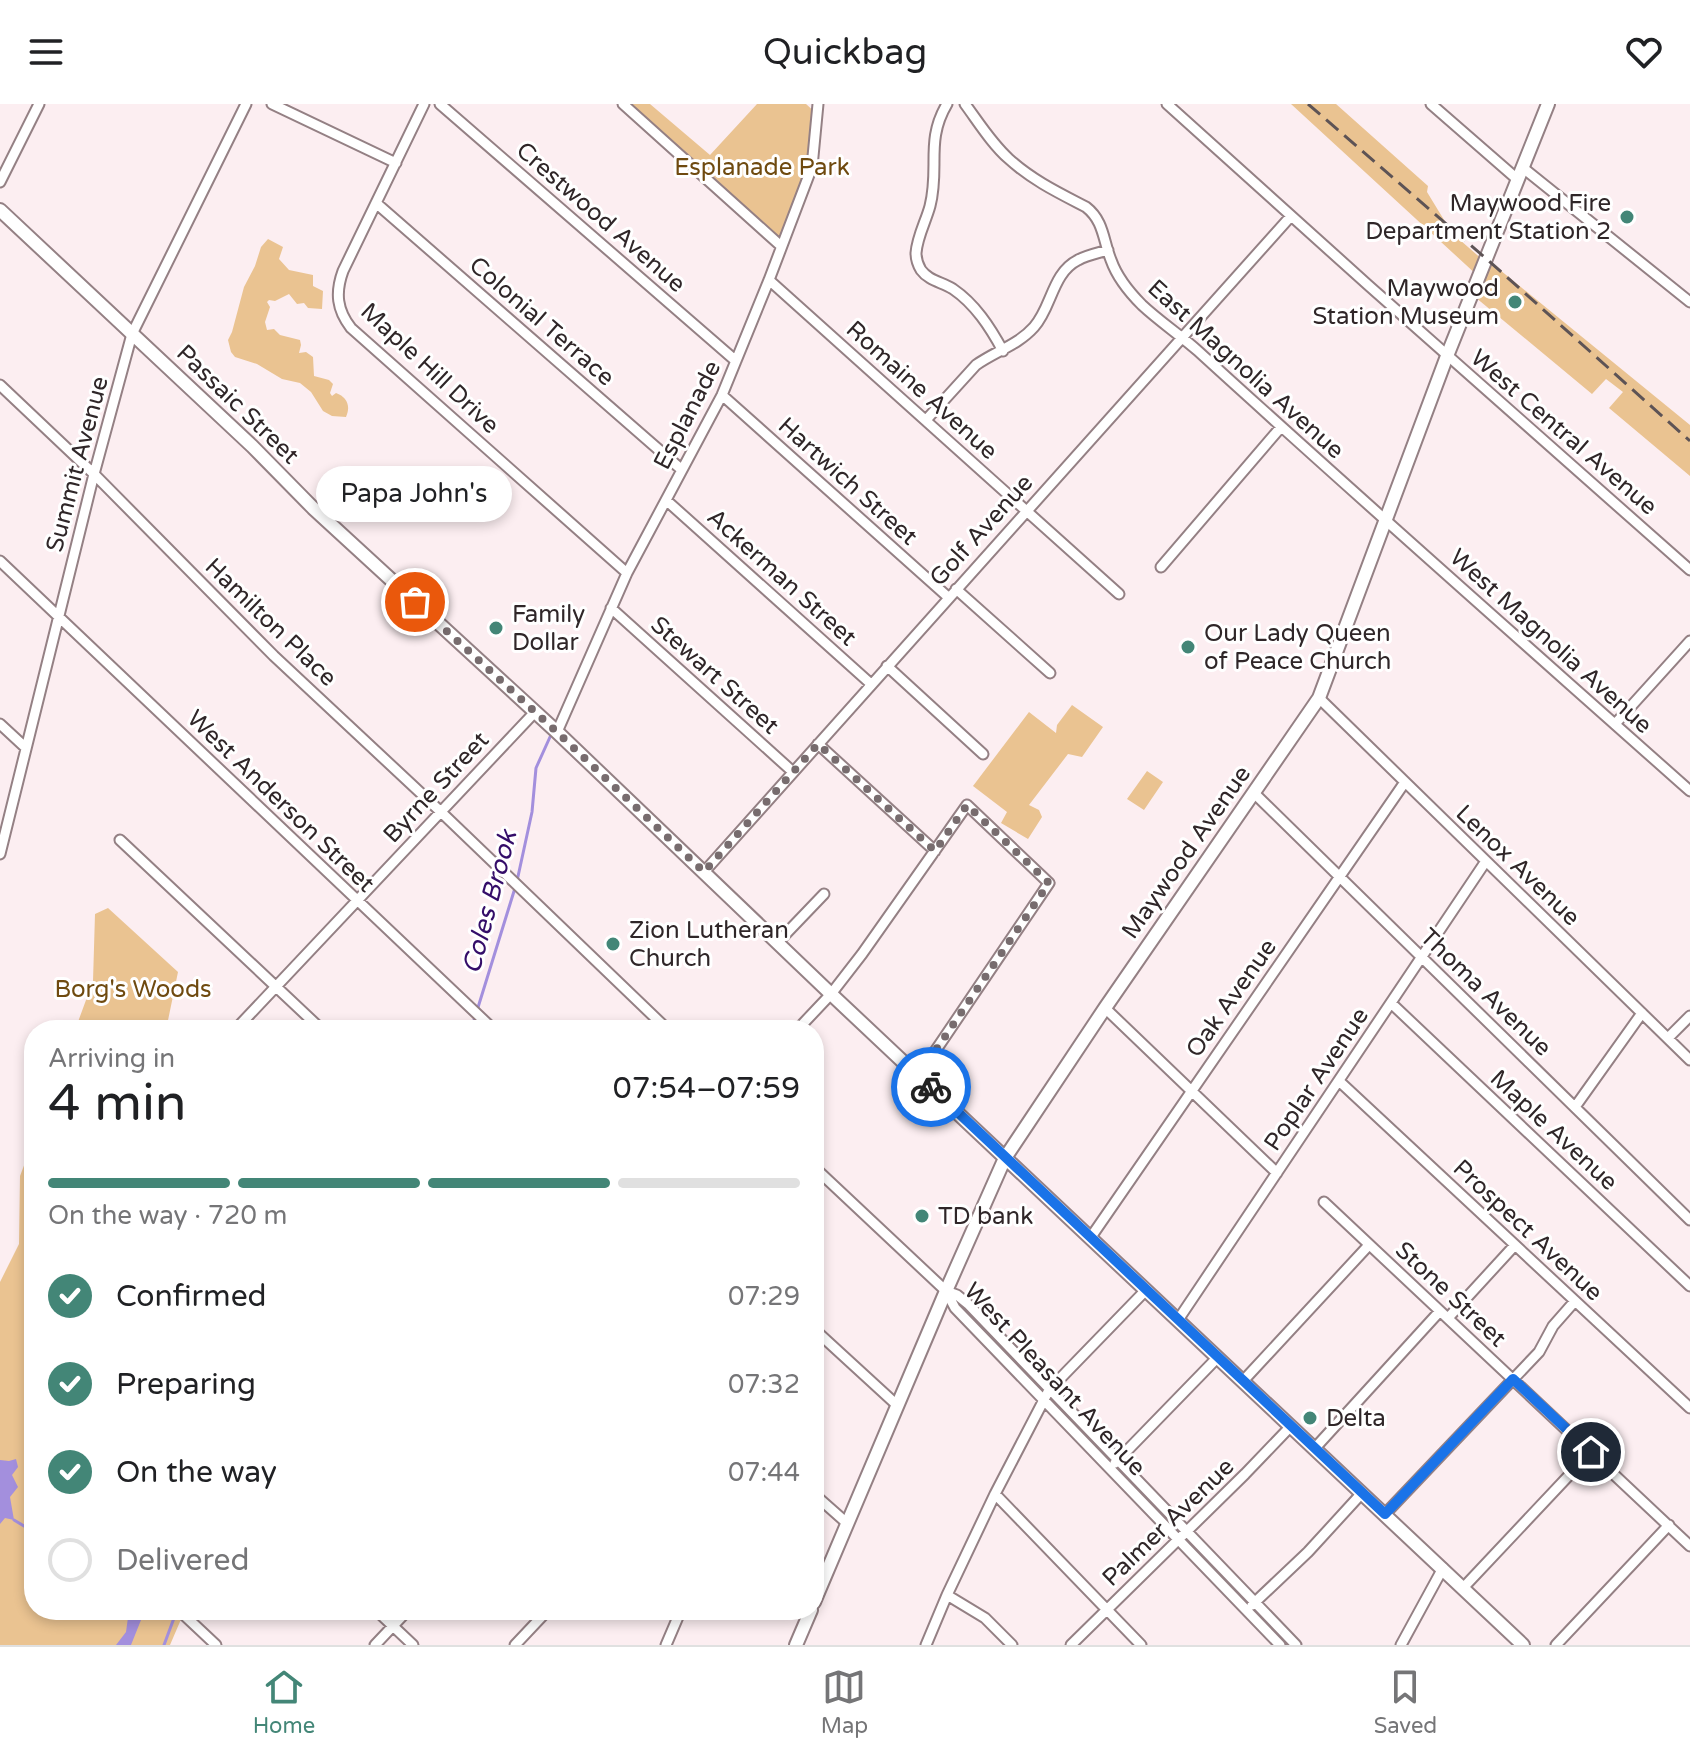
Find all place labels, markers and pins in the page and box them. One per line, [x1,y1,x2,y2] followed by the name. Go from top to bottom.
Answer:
[1365,189,1611,246] place label: Maywood Fire Department Station 2
[1618,208,1636,226] marker: Maywood Fire Department Station 2
[1313,274,1499,331] place label: Maywood Station Museum
[1506,293,1524,311] marker: Maywood Station Museum
[317,466,513,522] callout: Papa John's
[381,568,449,636] pin
[512,600,585,657] place label: Family Dollar
[487,619,505,637] marker: Family Dollar
[1204,619,1391,676] place label: Our Lady Queen of Peace Church
[1179,638,1197,656] marker: Our Lady Queen of Peace Church
[629,916,789,973] place label: Zion Lutheran Church
[604,935,622,953] marker: Zion Lutheran Church
[938,1202,1033,1231] place label: TD bank
[913,1207,931,1225] marker: TD bank
[1326,1404,1386,1433] place label: Delta
[1301,1409,1319,1427] marker: Delta
[1557,1418,1625,1486] pin

